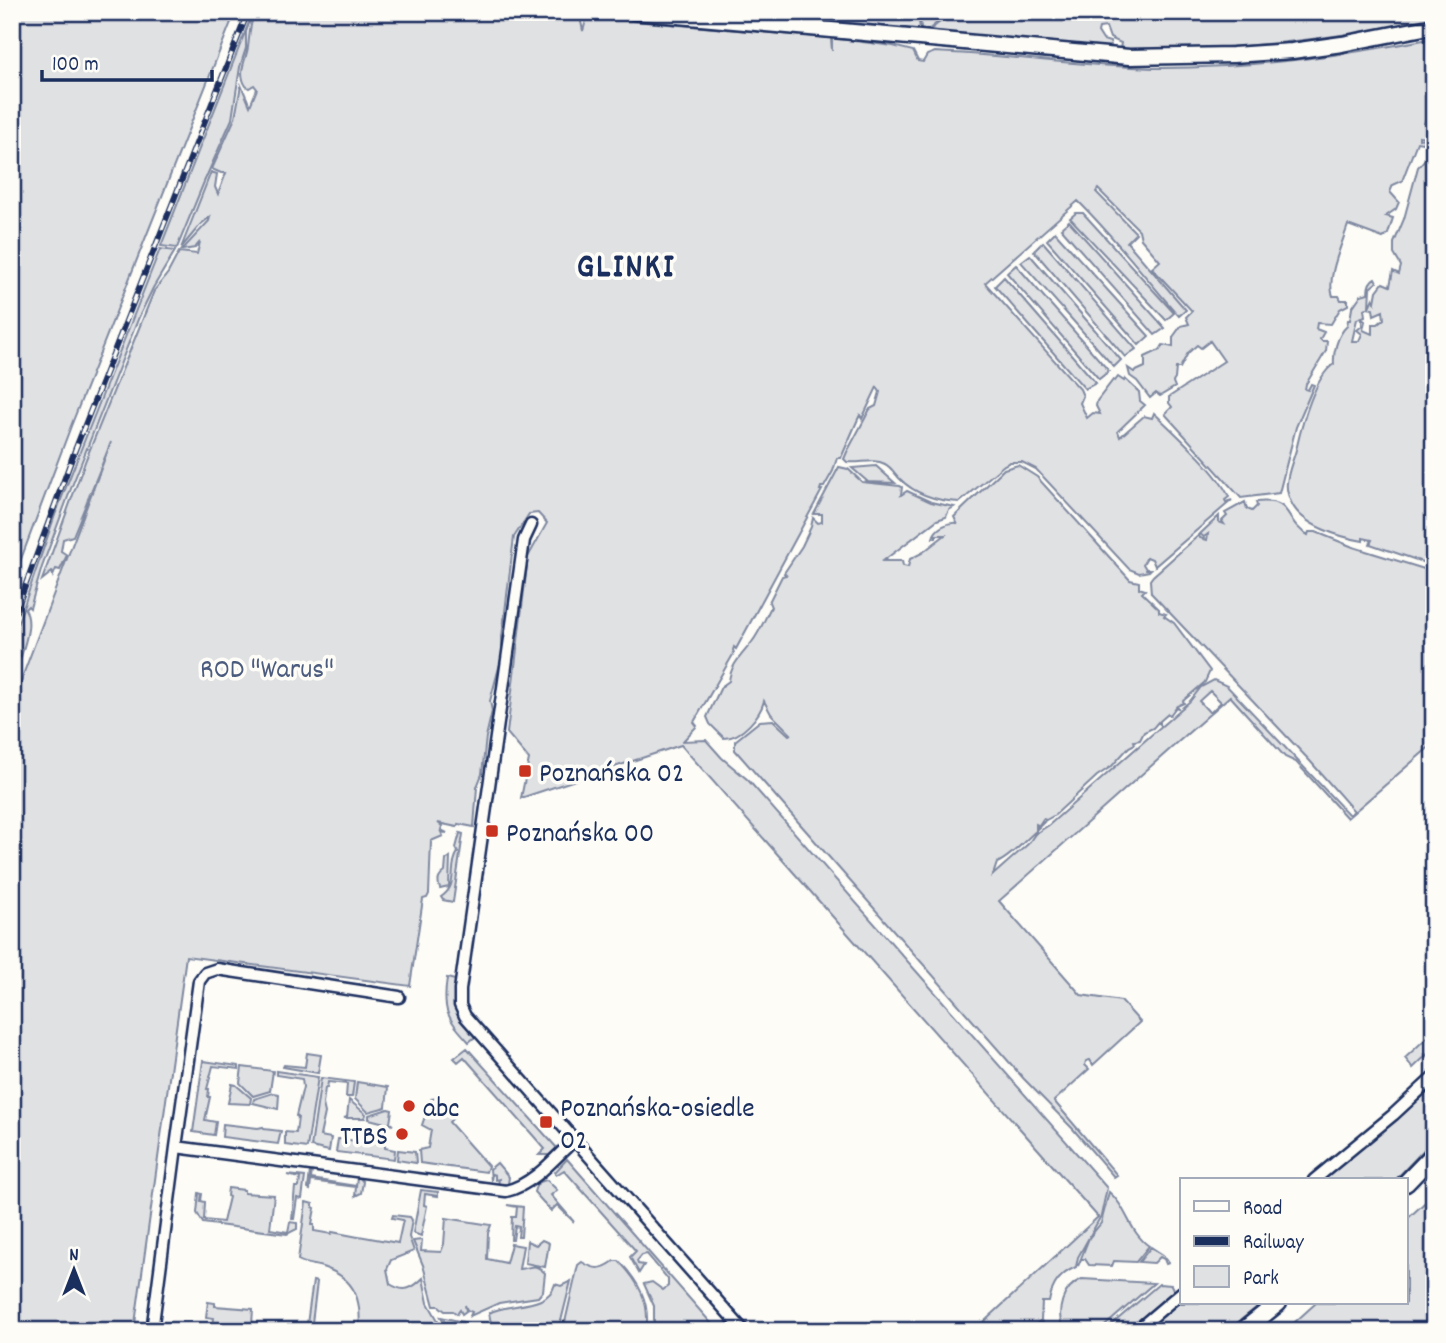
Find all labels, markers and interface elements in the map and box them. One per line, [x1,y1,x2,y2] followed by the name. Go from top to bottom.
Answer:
[42,38,212,82] scale bar
[52,51,99,81] text: 100 m
[576,244,676,294] district label: GLINKI
[200,652,334,692] park label: ROD "Warus"
[539,756,684,796] place label: Poznańska 02
[517,763,533,779] marker: Poznańska 02
[506,816,654,856] place label: Poznańska 00
[484,823,500,839] marker: Poznańska 00
[423,1091,460,1131] place label: abc
[560,1091,755,1163] place label: Poznańska-osiedle 02
[401,1098,417,1114] marker: abc
[538,1114,554,1130] marker: Poznańska-osiedle 02
[340,1119,388,1159] place label: TTBS
[394,1126,410,1142] marker: TTBS
[1180,1178,1408,1304] legend
[1243,1195,1282,1225] text: Road
[1243,1229,1304,1259] text: Railway
[38,1234,108,1304] north arrow
[69,1243,79,1270] text: N
[1243,1265,1279,1295] text: Park

